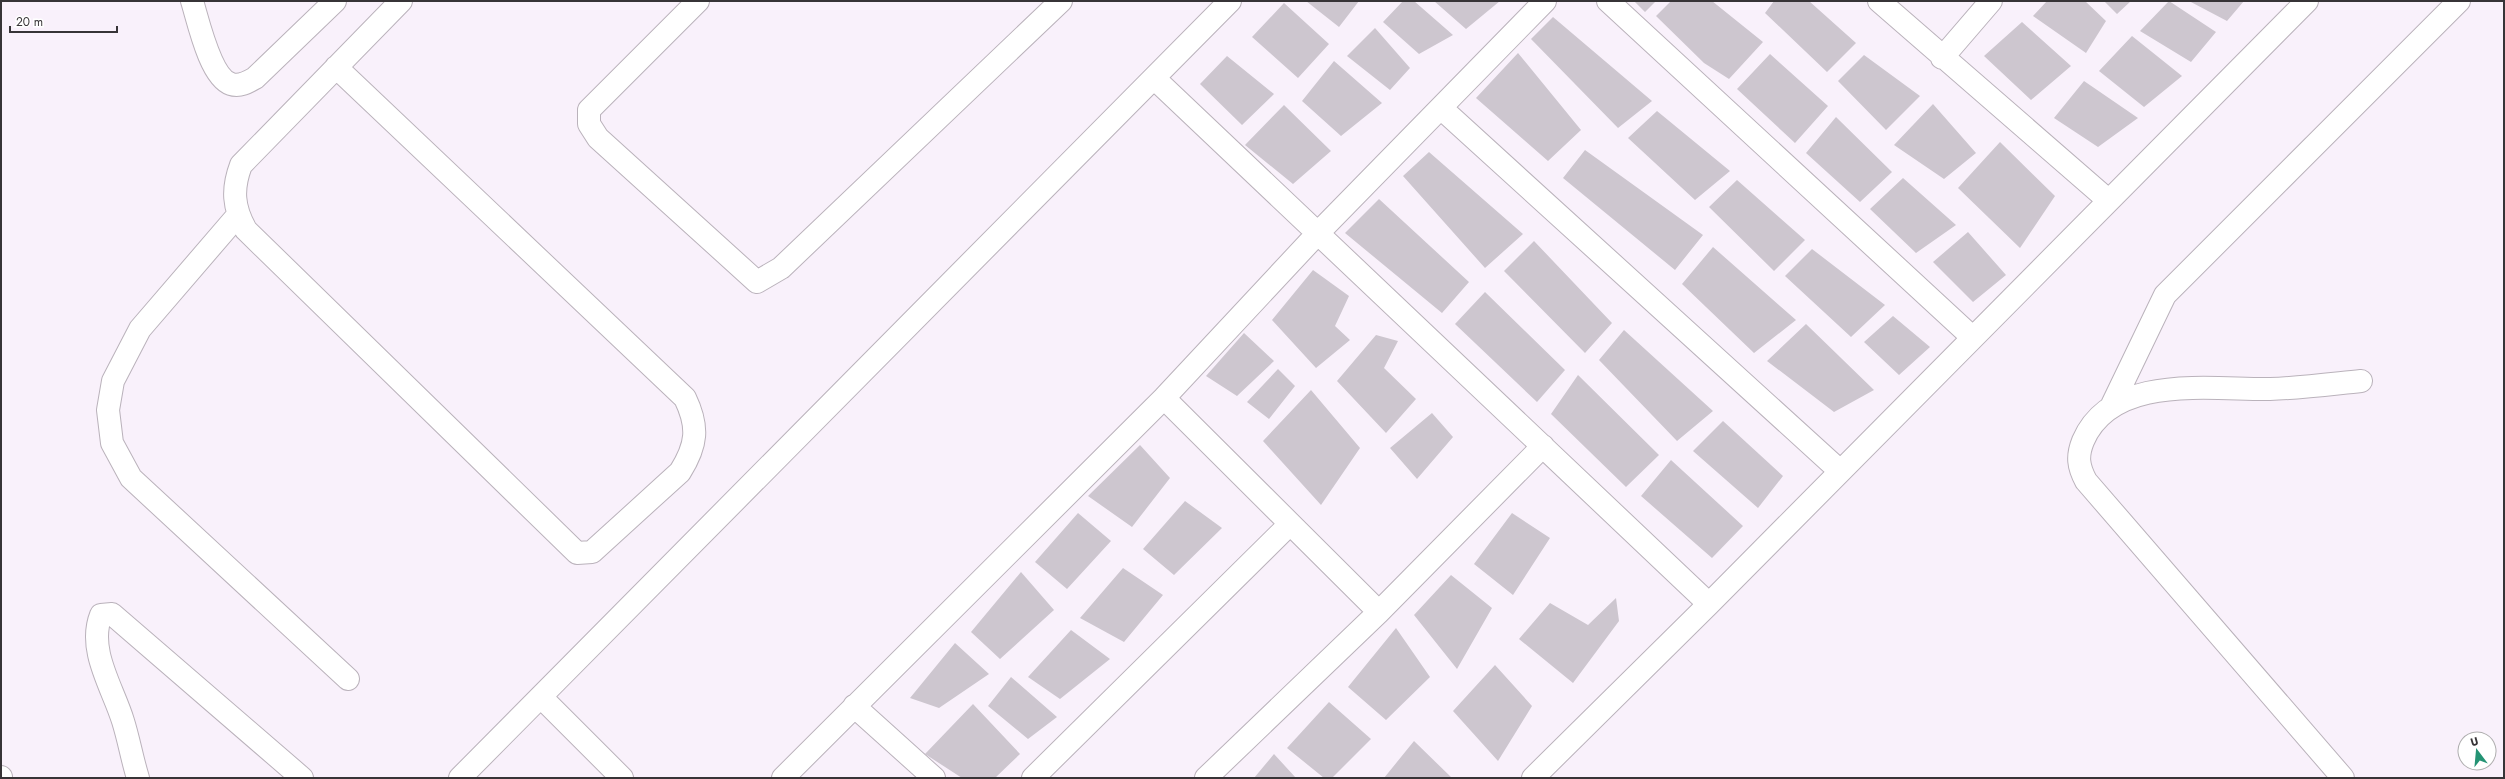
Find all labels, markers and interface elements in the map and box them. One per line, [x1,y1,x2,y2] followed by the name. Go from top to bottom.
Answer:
[10,8,117,34] scale bar
[16,13,43,31] text: 20 m
[2457,731,2497,771] north arrow
[2468,733,2480,750] text: U

